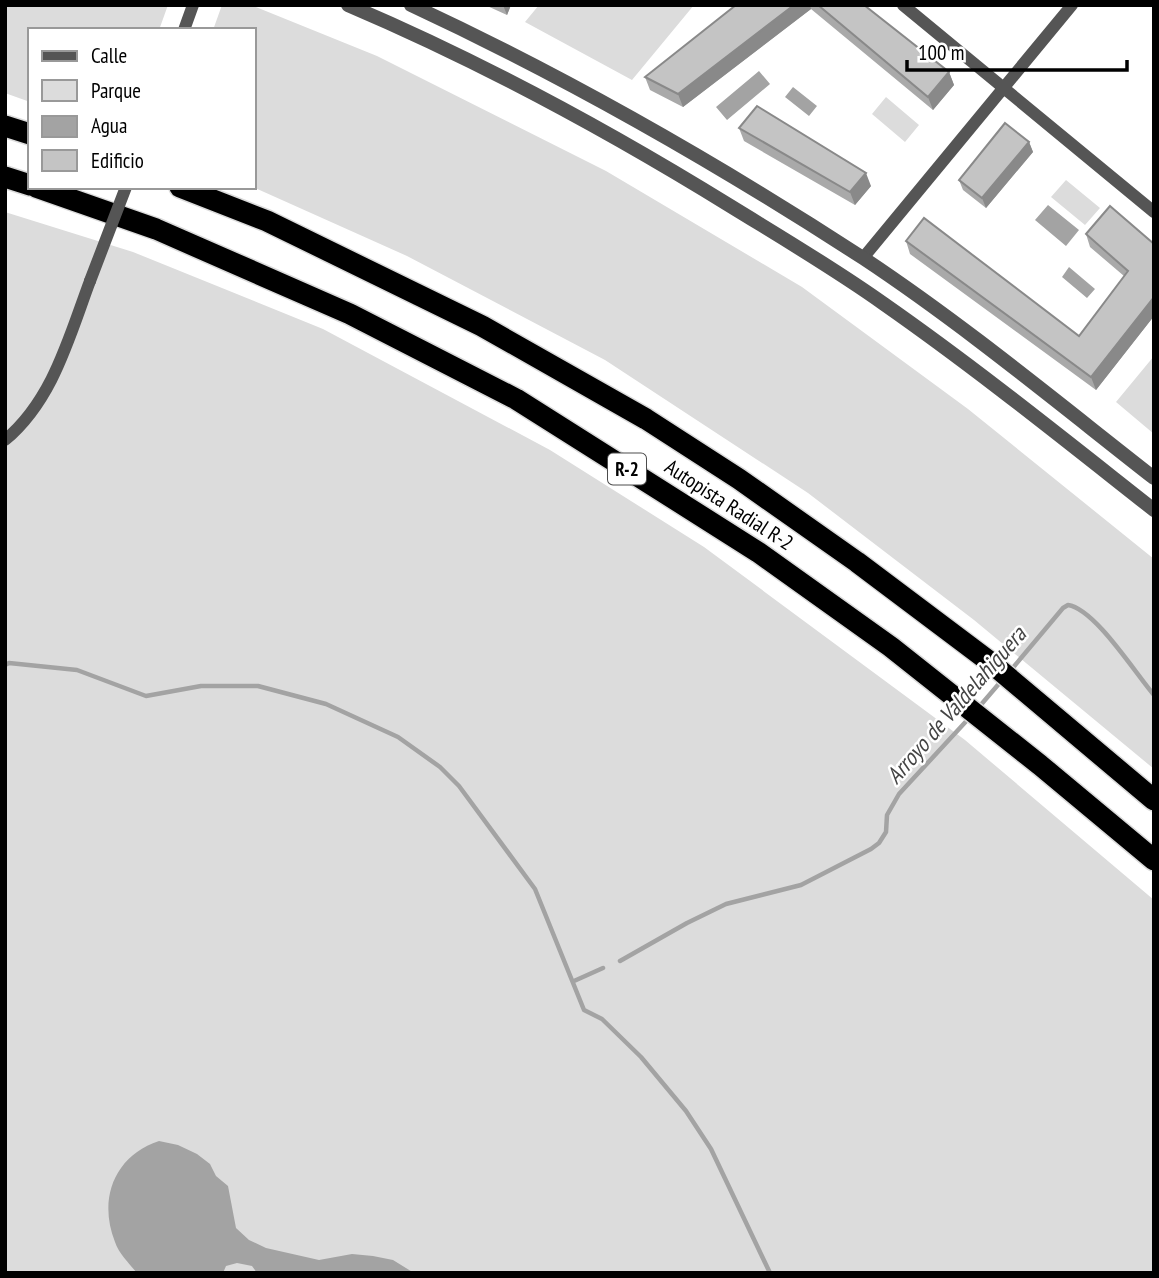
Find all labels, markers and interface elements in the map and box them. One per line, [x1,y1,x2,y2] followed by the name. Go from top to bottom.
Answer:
[28,28,256,189] legend
[907,28,1128,72] scale bar
[918,39,964,66] text: 100 m
[91,42,127,69] text: Calle
[91,77,141,104] text: Parque
[91,112,127,139] text: Agua
[91,147,144,174] text: Edificio
[660,453,799,556] street label: Autopista Radial R-2
[608,454,646,484] road number: R-2
[879,619,1033,789] water label: Arroyo de Valdelahiguera

